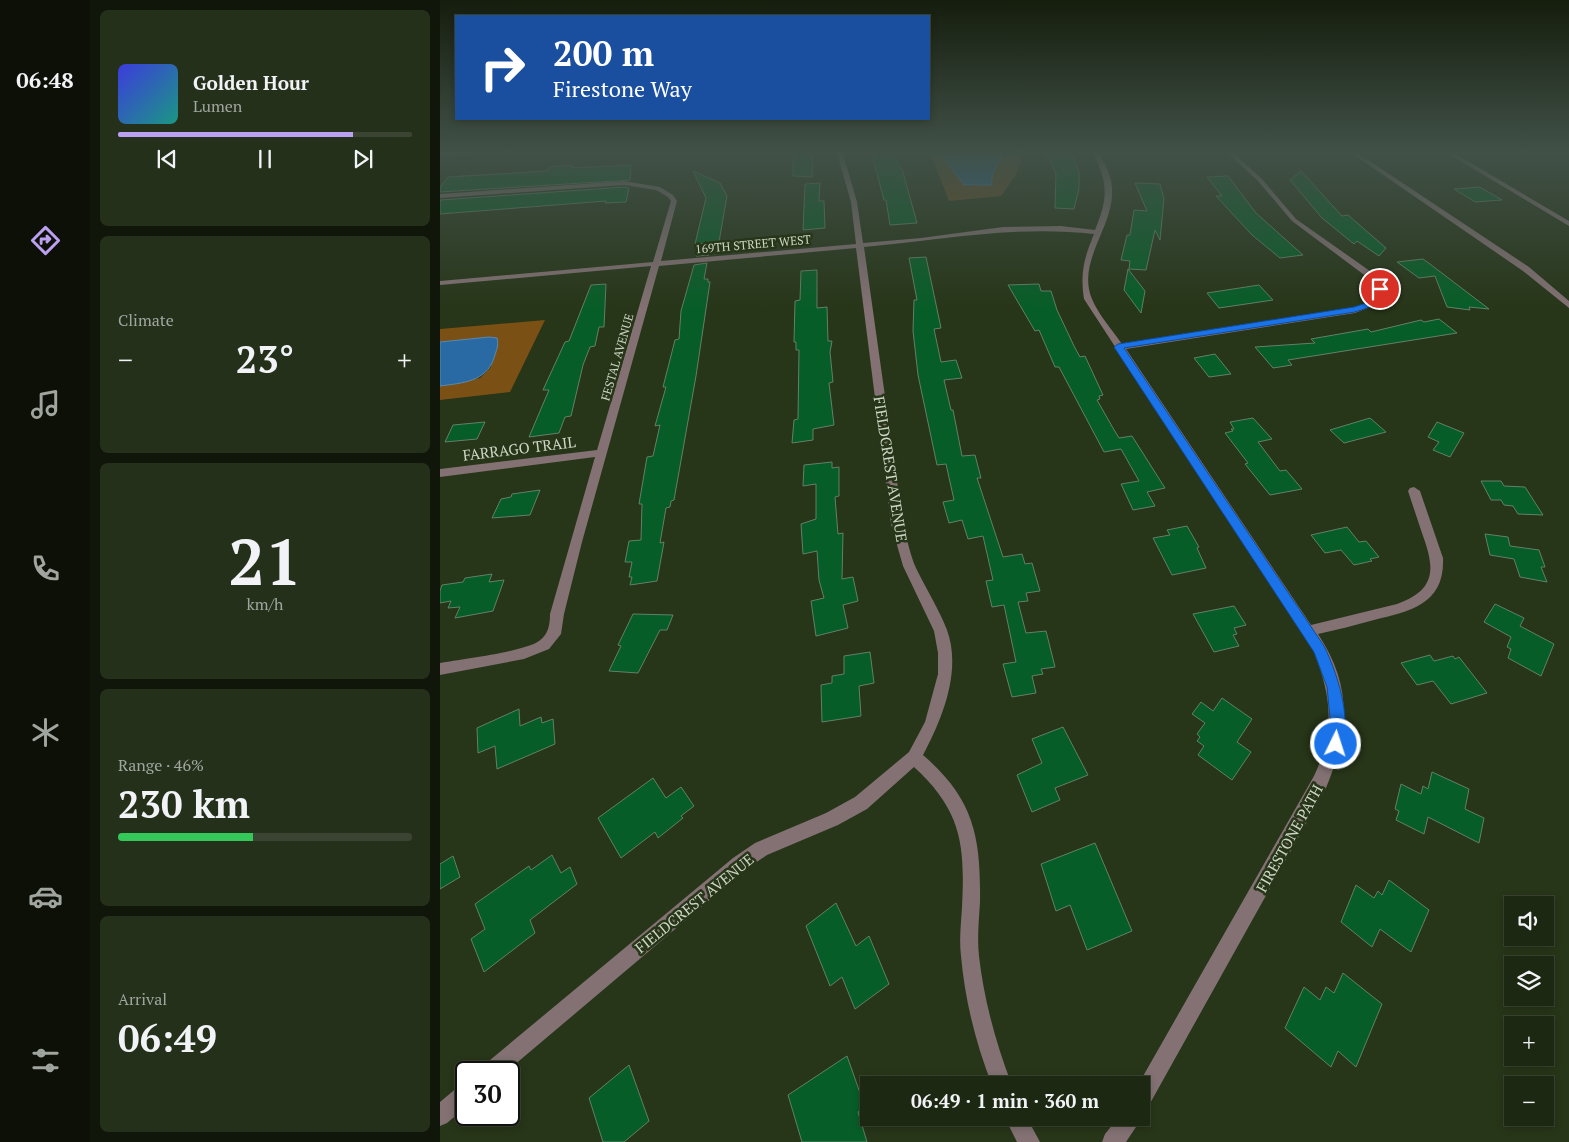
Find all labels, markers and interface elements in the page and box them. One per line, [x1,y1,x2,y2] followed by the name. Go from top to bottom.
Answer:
[553,30,654,76] text: 200 m
[470,35,535,100] icon: right
[16,65,74,94] text: 06:48
[193,70,309,95] text: Golden Hour
[553,74,692,103] text: Firestone Way
[193,95,242,117] text: Lumen
[153,145,181,173] icon: previous
[251,145,279,173] icon: pause
[349,145,377,173] icon: next
[28,223,63,258] icon: directions
[694,231,812,257] street label: 169TH STREET WEST
[1359,268,1401,310] pin
[1366,275,1394,303] icon: arrive
[118,309,174,331] text: Climate
[597,312,637,402] street label: FESTAL AVENUE
[236,334,294,384] text: 23°
[118,341,133,378] text: −
[397,341,412,378] text: +
[28,387,63,422] icon: music
[870,395,912,543] street label: FIELDCREST AVENUE
[461,431,577,465] street label: FARRAGO TRAIL
[228,517,302,604] text: 21
[28,551,63,586] icon: phone
[247,593,283,615] text: km/h
[28,715,63,750] icon: climate
[1309,717,1361,769] position arrow
[118,754,204,776] text: Range · 46%
[118,779,250,829] text: 230 km
[1251,781,1327,895] street label: FIRESTONE PATH
[631,849,757,957] street label: FIELDCREST AVENUE
[28,879,63,914] icon: car
[1504,896,1554,1126] map controls
[1504,896,1554,946] button: sound
[1504,956,1554,1006] button: layers
[118,988,167,1010] text: Arrival
[118,1013,217,1063] text: 06:49
[1504,1016,1554,1066] button: +
[28,1043,63,1078] icon: filters
[455,1061,520,1126] speed limit sign: 30
[1504,1076,1554,1126] button: −
[911,1088,1099,1113] text: 06:49 · 1 min · 360 m

